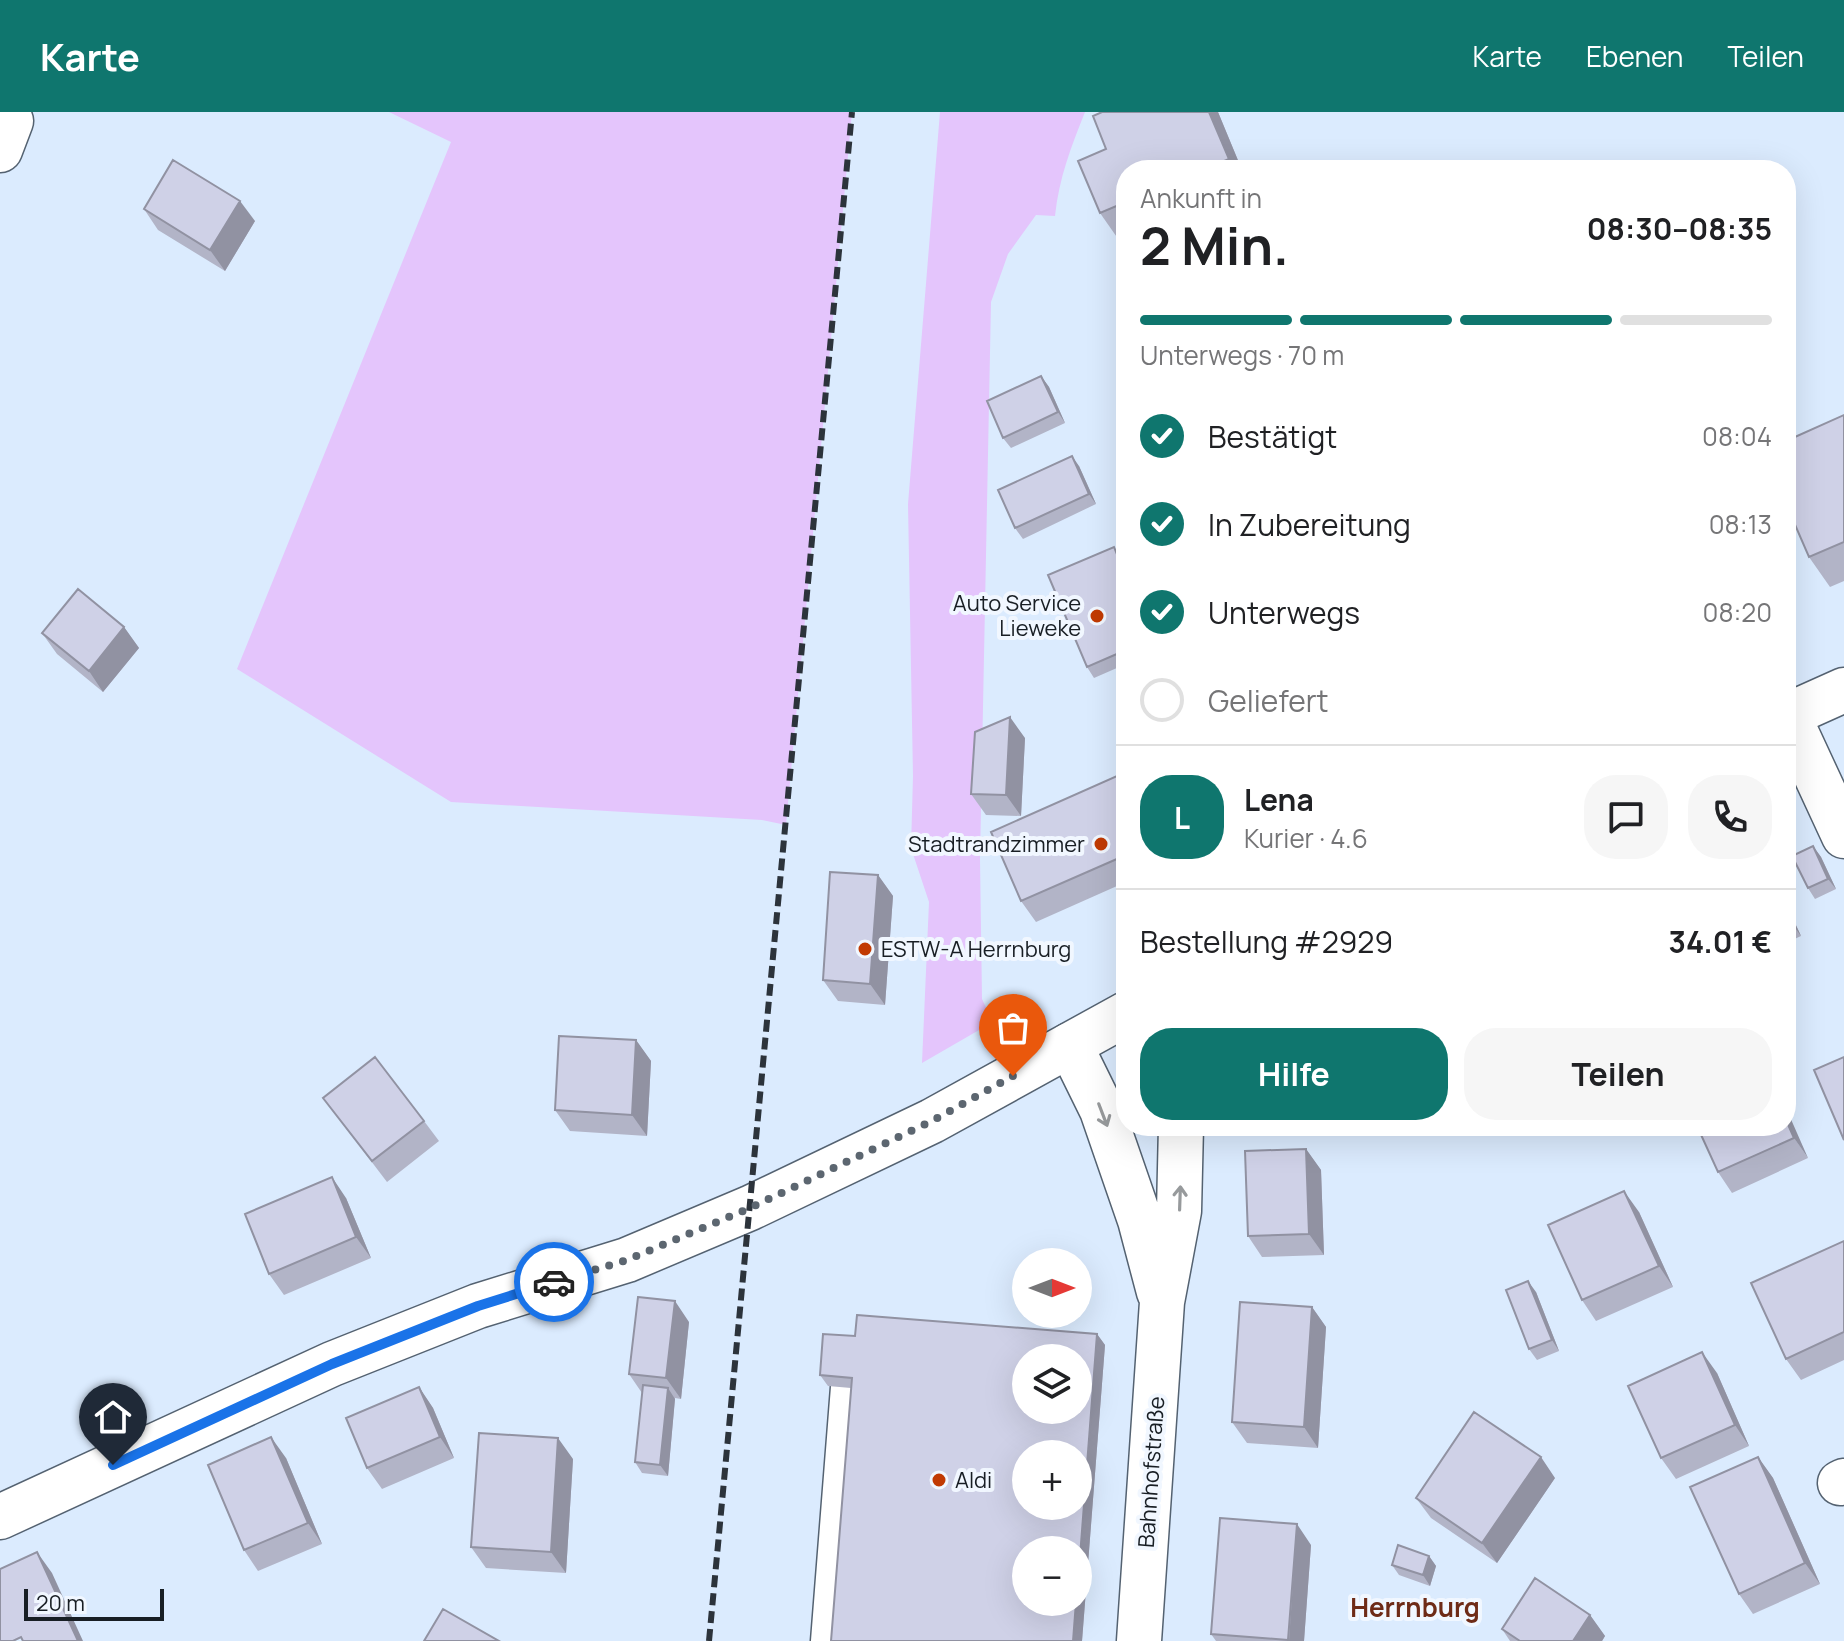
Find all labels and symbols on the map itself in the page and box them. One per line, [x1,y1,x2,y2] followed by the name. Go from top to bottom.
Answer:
[953,588,1081,643] place label: Auto Service Lieweke
[1088,607,1106,625] marker: Auto Service Lieweke
[908,829,1085,859] place label: Stadtrandzimmer
[1092,835,1110,853] marker: Stadtrandzimmer
[881,934,1071,964] place label: ESTW-A Herrnburg
[856,940,874,958] marker: ESTW-A Herrnburg
[979,994,1047,1076] pin
[1097,1103,1111,1127] one-way arrow
[1172,1185,1187,1212] one-way arrow
[514,1242,594,1322] courier
[1012,1248,1092,1328] north arrow
[79,1383,147,1465] pin
[1131,1395,1171,1549] street label: Bahnhofstraße
[955,1465,992,1495] place label: Aldi
[930,1471,948,1489] marker: Aldi
[24,1585,164,1621] scale bar
[1350,1589,1480,1625] district label: Herrnburg

